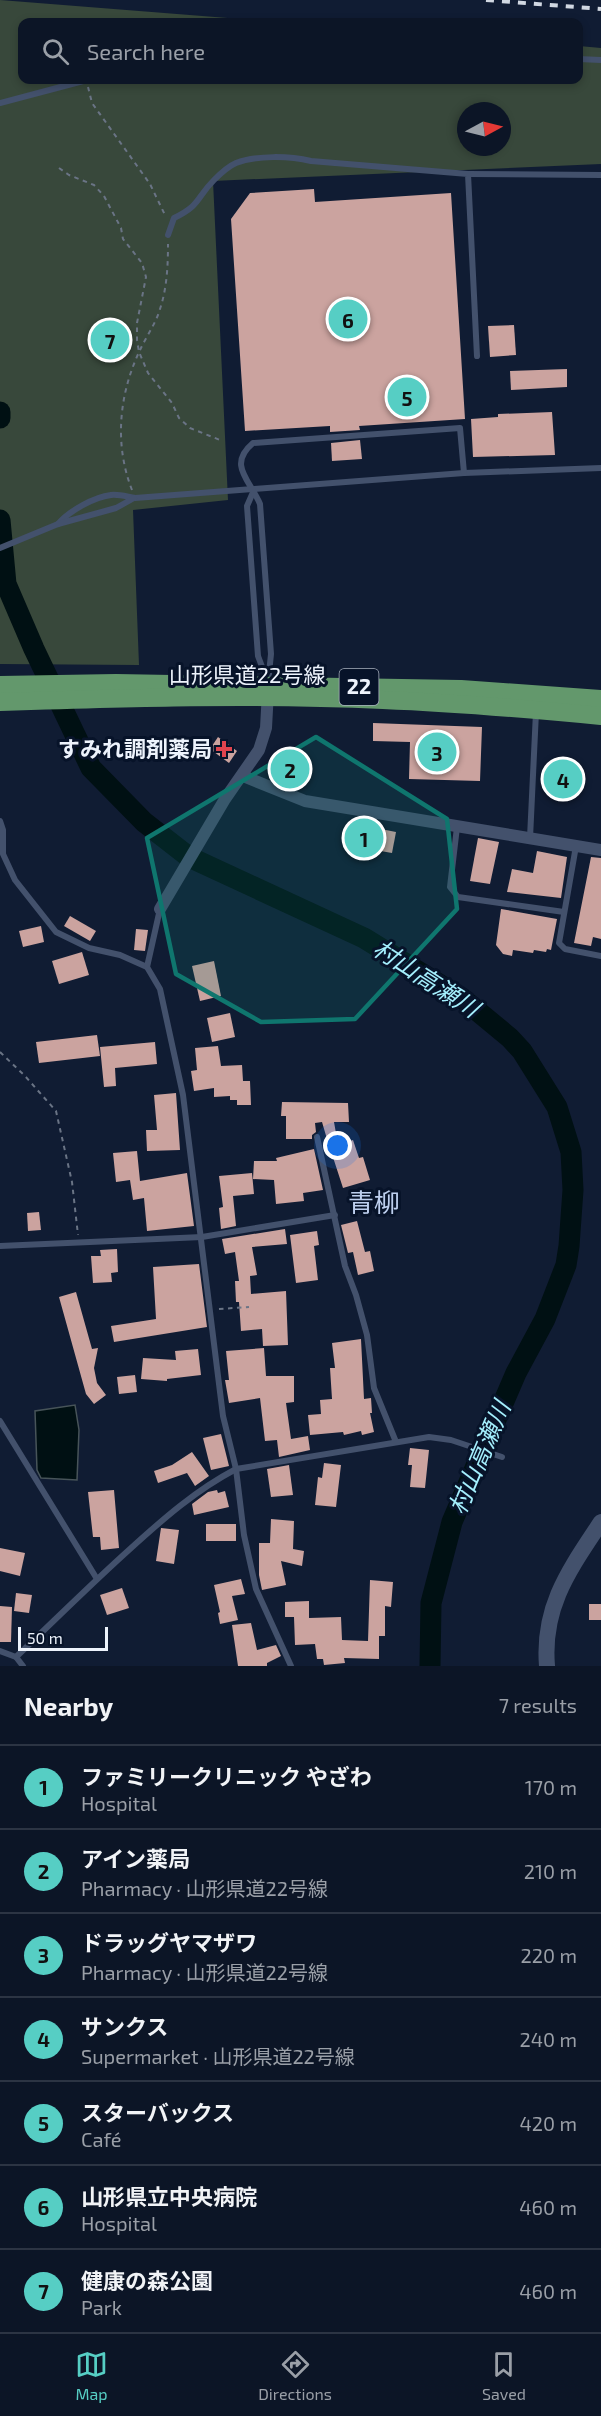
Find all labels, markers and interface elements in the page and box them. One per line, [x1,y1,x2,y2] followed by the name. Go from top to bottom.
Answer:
[18,18,583,84] search box
[39,35,72,68] icon: search
[87,38,205,64] text: Search here
[457,102,511,156] north arrow
[328,296,368,342] pin: 6
[90,318,130,362] pin: 7
[388,374,426,420] pin: 5
[169,661,325,687] street label: 山形県道22号線
[340,669,378,705] road number: 22
[418,730,456,774] pin: 3
[58,735,212,761] place label: すみれ調剤薬局
[217,742,231,756] marker: すみれ調剤薬局
[270,746,310,792] pin: 2
[544,756,582,802] pin: 4
[344,816,384,860] pin: 1
[369,933,488,1024] water label: 村山高瀬川
[323,1131,352,1160] your location
[348,1186,400,1217] district label: 青柳
[442,1394,517,1518] water label: 村山高瀬川
[18,1624,108,1652] scale bar
[27,1628,63,1647] text: 50 m
[24,1690,113,1721] text: Nearby
[499,1693,577,1717] text: 7 results
[81,1763,372,1789] text: ファミリークリニック やざわ
[39,1775,48,1799] text: 1
[525,1775,577,1799] text: 170 m
[81,1791,157,1815] text: Hospital
[81,1845,190,1871] text: アイン薬局
[38,1859,49,1883] text: 2
[524,1859,577,1883] text: 210 m
[81,1876,328,1900] text: Pharmacy · 山形県道22号線
[81,1929,257,1955] text: ドラッグヤマザワ
[38,1943,49,1967] text: 3
[520,1943,577,1967] text: 220 m
[81,1960,328,1984] text: Pharmacy · 山形県道22号線
[81,2013,168,2039] text: サンクス
[37,2027,50,2051] text: 4
[519,2027,577,2051] text: 240 m
[81,2044,355,2068] text: Supermarket · 山形県道22号線
[81,2099,234,2125] text: スターバックス
[38,2111,49,2135] text: 5
[519,2111,577,2135] text: 420 m
[81,2127,122,2151] text: Café
[81,2183,257,2209] text: 山形県立中央病院
[38,2195,49,2219] text: 6
[519,2195,577,2219] text: 460 m
[81,2211,157,2235] text: Hospital
[81,2267,213,2293] text: 健康の森公園
[38,2279,49,2303] text: 7
[519,2279,577,2303] text: 460 m
[81,2295,122,2319] text: Park
[75,2348,108,2403] tab: Map
[258,2348,332,2403] tab: Directions
[482,2348,526,2403] tab: Saved

